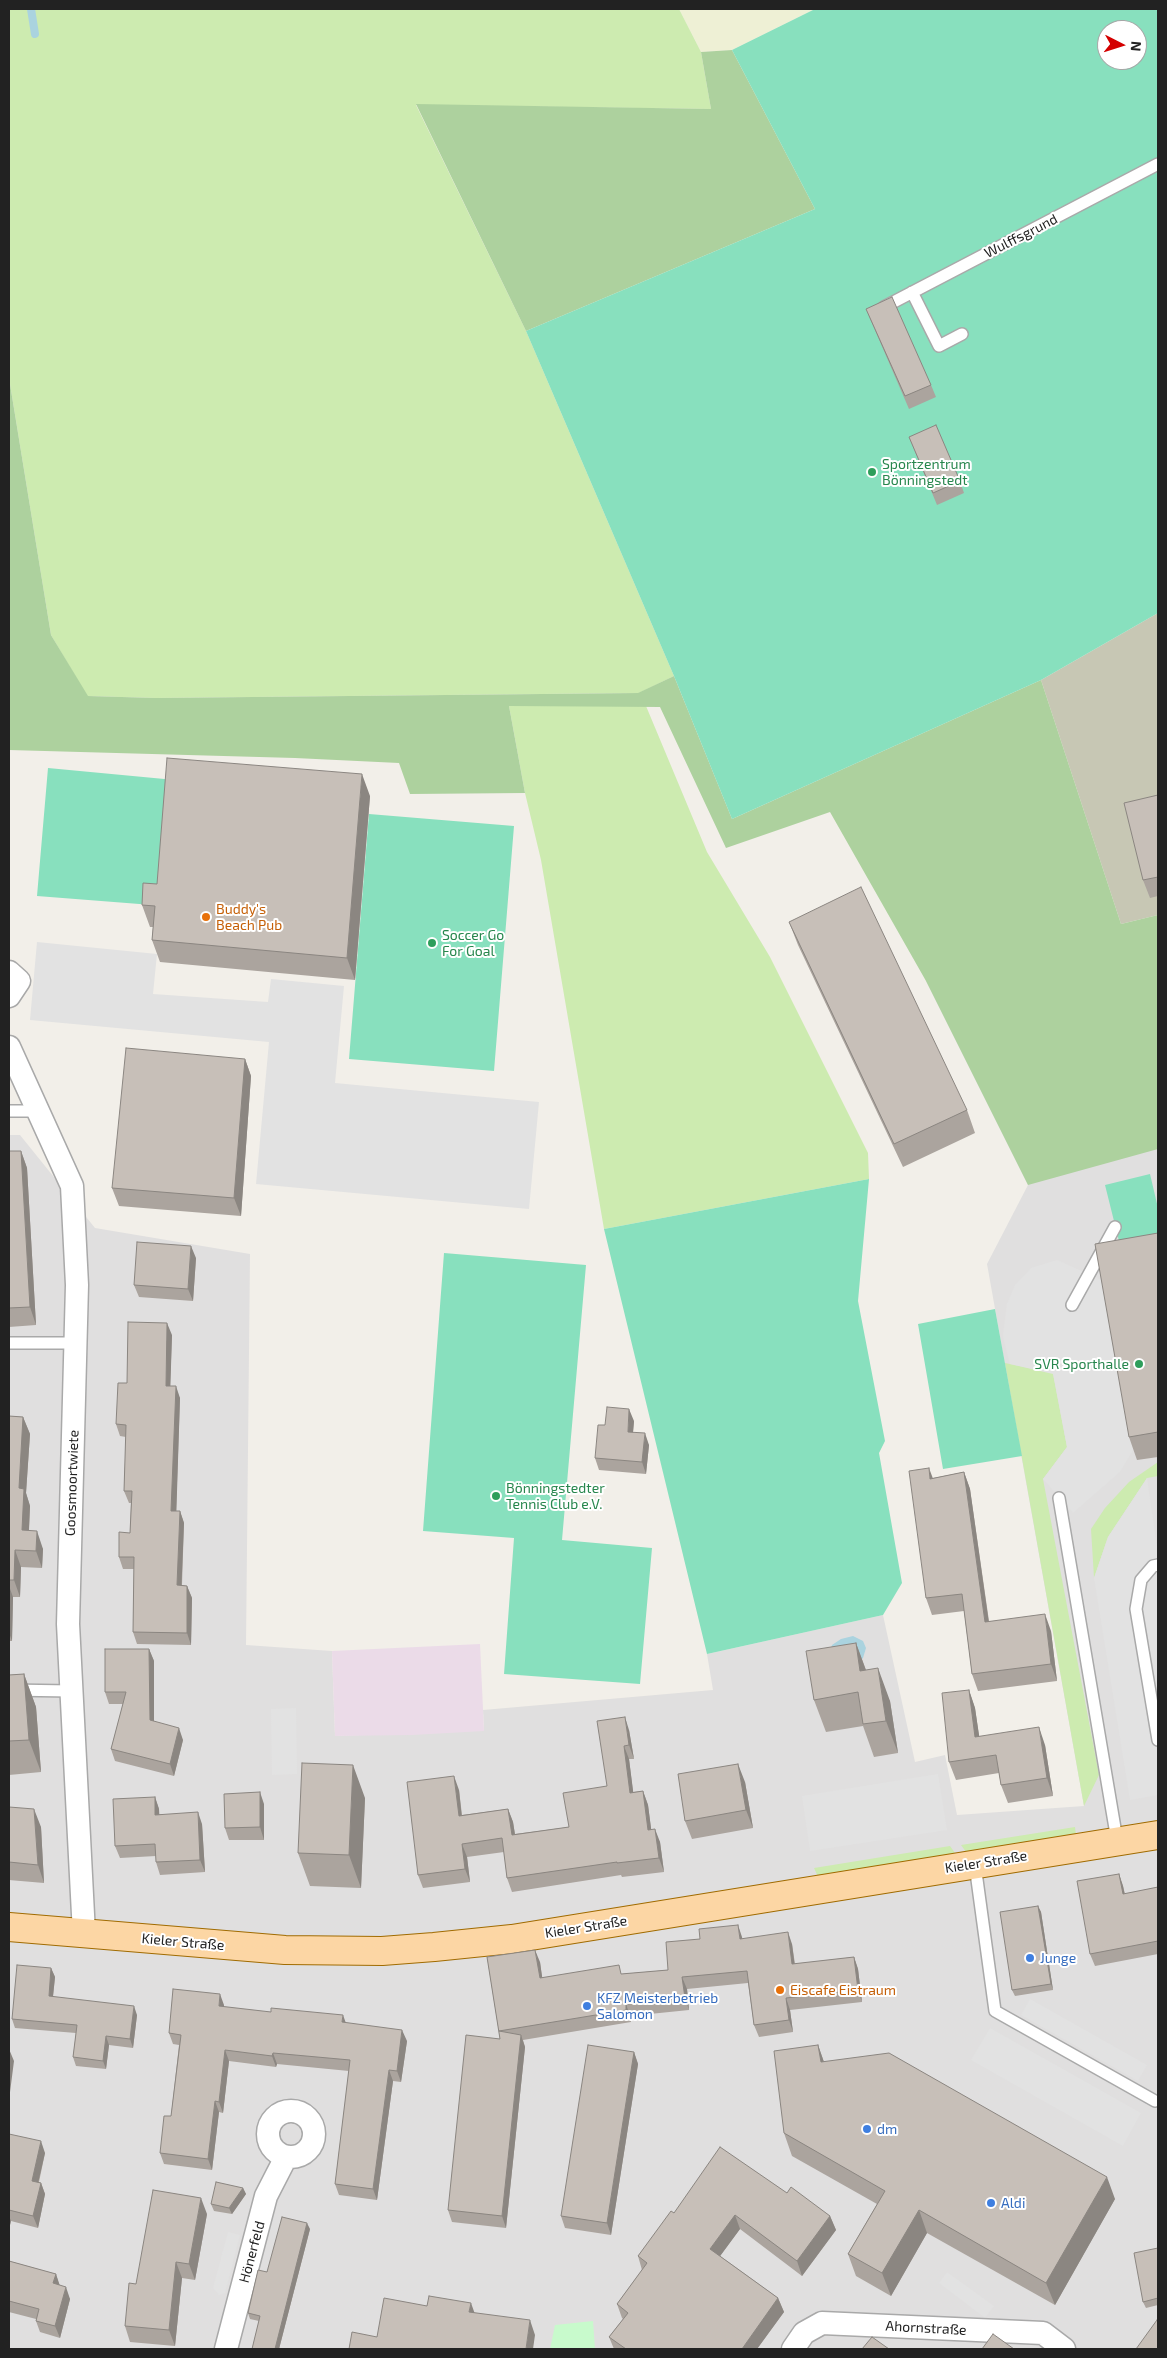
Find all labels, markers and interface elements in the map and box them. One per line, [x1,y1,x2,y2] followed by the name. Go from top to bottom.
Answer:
[1097,20,1147,70] north arrow
[1128,40,1145,52] text: N
[982,210,1060,262] street label: Wulffsgrund
[882,456,971,488] place label: Sportzentrum Bönningstedt
[866,466,878,478] marker: Sportzentrum Bönningstedt
[216,901,282,934] place label: Buddy's Beach Pub
[200,911,212,923] marker: Buddy's Beach Pub
[442,927,504,960] place label: Soccer Go For Goal
[426,937,438,949] marker: Soccer Go For Goal
[1034,1356,1129,1372] place label: SVR Sporthalle
[1133,1358,1145,1370] marker: SVR Sporthalle
[62,1430,82,1536] street label: Goosmoortwiete
[506,1480,605,1512] place label: Bönningstedter Tennis Club e.V.
[490,1490,502,1502] marker: Bönningstedter Tennis Club e.V.
[944,1847,1028,1877] street label: Kieler Straße
[544,1912,628,1942] street label: Kieler Straße
[141,1930,225,1954] street label: Kieler Straße
[1040,1950,1076,1966] place label: Junge
[1024,1952,1036,1964] marker: Junge
[790,1982,896,1998] place label: Eiscafe Eistraum
[774,1984,786,1996] marker: Eiscafe Eistraum
[597,1990,718,2022] place label: KFZ Meisterbetrieb Salomon
[581,2000,593,2012] marker: KFZ Meisterbetrieb Salomon
[877,2121,897,2137] place label: dm
[861,2123,873,2135] marker: dm
[1001,2195,1025,2211] place label: Aldi
[985,2197,997,2209] marker: Aldi
[236,2219,268,2285] street label: Hönerfeld
[885,2317,967,2339] street label: Ahornstraße

